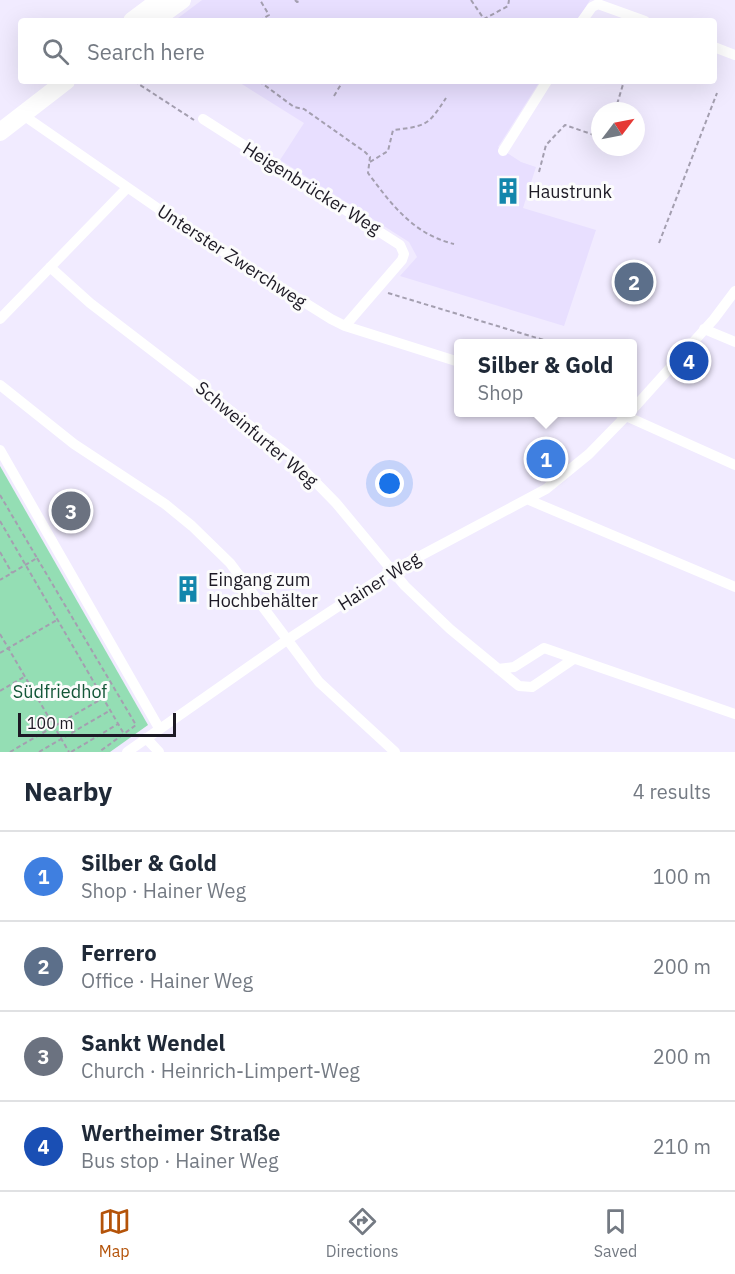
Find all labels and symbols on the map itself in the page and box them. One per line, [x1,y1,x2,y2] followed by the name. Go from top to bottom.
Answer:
[591,102,645,156] north arrow
[239,136,386,240] street label: Heigenbrücker Weg
[493,176,523,206] building icon: Haustrunk
[528,180,613,203] place label: Haustrunk
[153,199,311,313] street label: Unterster Zwerchweg
[614,260,654,304] pin: 2
[670,338,708,384] pin: 4
[191,376,323,492] street label: Schweinfurter Weg
[526,436,566,482] pin: 1
[375,469,404,498] your location
[52,488,90,534] pin: 3
[333,546,425,615] street label: Hainer Weg
[208,568,318,612] place label: Eingang zum Hochbehälter
[173,574,203,604] building icon: Eingang zum Hochbehälter
[13,680,107,703] park label: Südfriedhof
[18,710,176,738] scale bar

